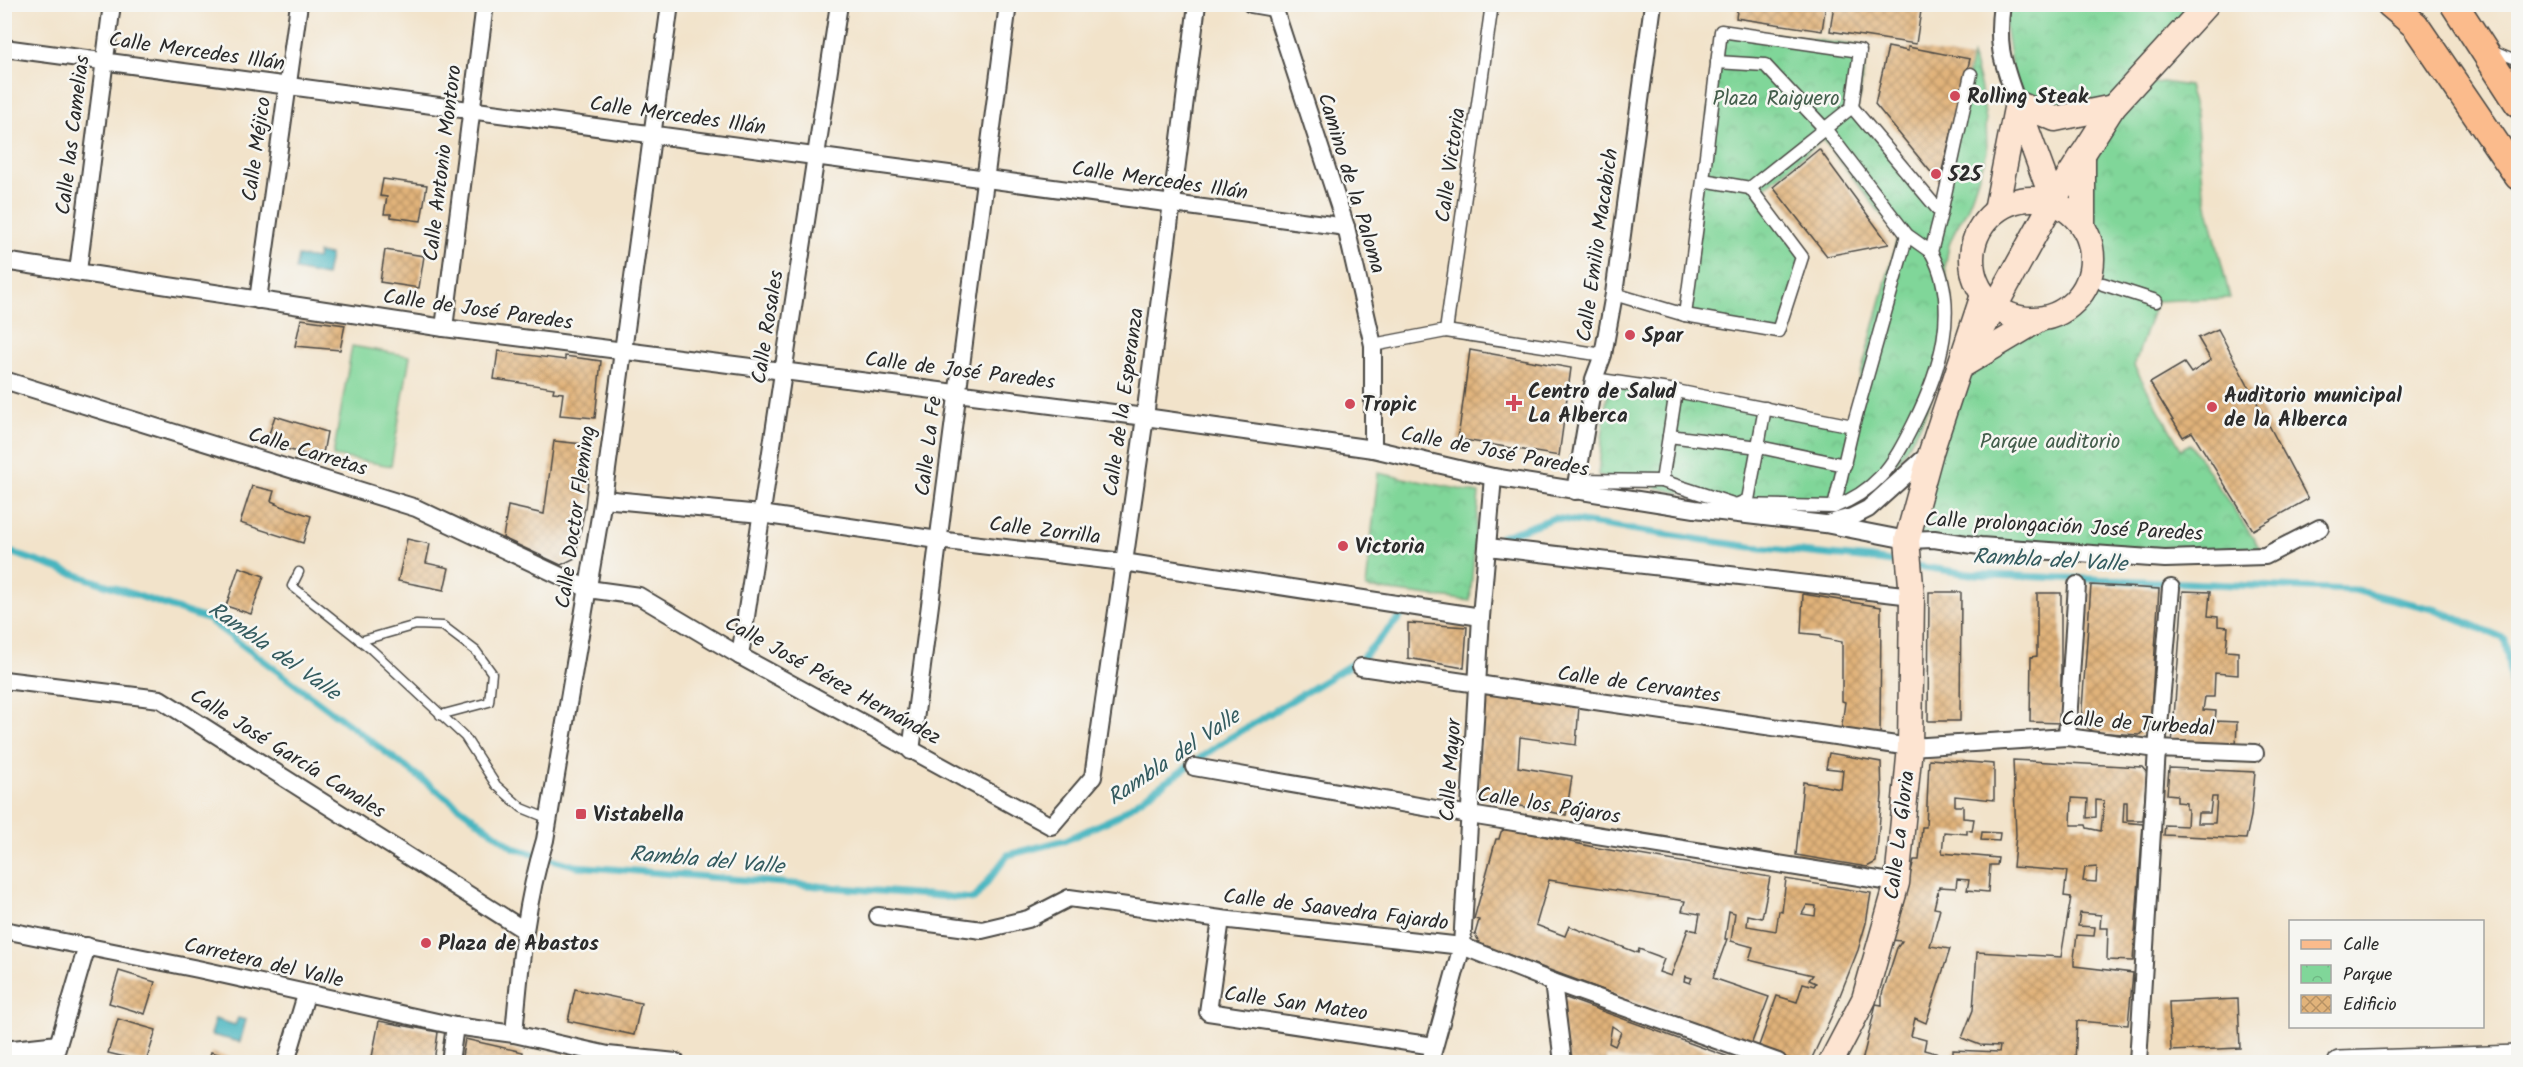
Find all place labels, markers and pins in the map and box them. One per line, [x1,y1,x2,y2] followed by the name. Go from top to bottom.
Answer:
[1967,81,2089,114] place label: Rolling Steak
[1948,89,1962,103] marker: Rolling Steak
[1947,159,1984,192] place label: 525
[1929,167,1943,181] marker: 525
[1642,320,1685,353] place label: Spar
[1623,328,1637,342] marker: Spar
[1528,376,1677,433] place label: Centro de Salud La Alberca
[2224,380,2402,437] place label: Auditorio municipal de la Alberca
[1362,389,1418,422] place label: Tropic
[1505,394,1523,412] marker: Centro de Salud La Alberca
[1343,397,1357,411] marker: Tropic
[2205,400,2219,414] marker: Auditorio municipal de la Alberca
[1355,531,1425,564] place label: Victoria
[1336,539,1350,553] marker: Victoria
[593,799,684,832] place label: Vistabella
[574,807,588,821] marker: Vistabella
[438,928,599,961] place label: Plaza de Abastos
[419,936,433,950] marker: Plaza de Abastos

